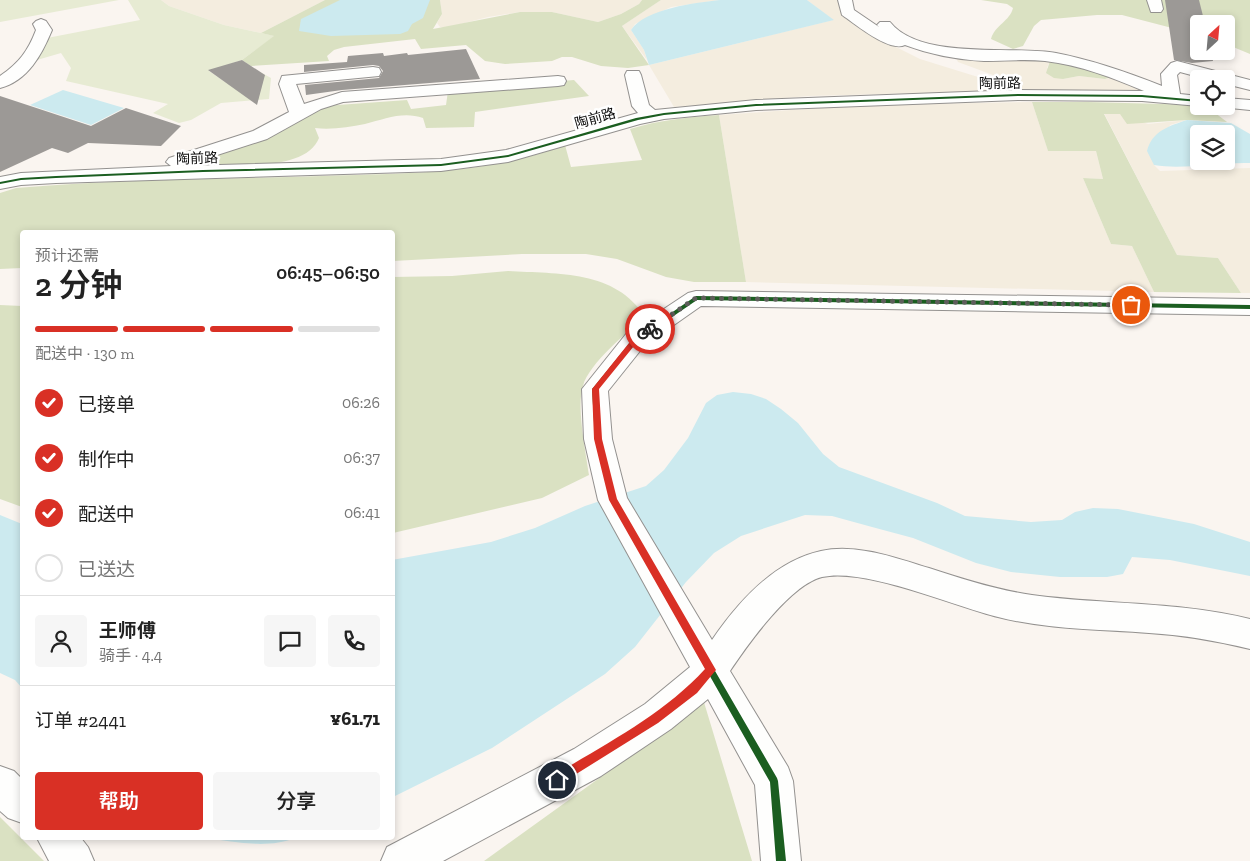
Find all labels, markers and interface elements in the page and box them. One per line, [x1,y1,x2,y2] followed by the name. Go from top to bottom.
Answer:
[1190,15,1235,60] north arrow
[1190,15,1235,170] map controls
[1190,70,1235,115] button: locate
[979,75,1021,92] street label: 陶前路
[573,105,618,132] street label: 陶前路
[1190,125,1235,170] button: layers
[176,149,218,168] street label: 陶前路
[35,246,99,265] text: 预计还需
[276,261,380,284] text: 06:45–06:50
[35,266,122,304] text: 2 分钟
[1110,284,1152,326] pin
[1117,291,1145,319] icon: bag
[625,304,675,354] courier
[636,315,664,343] icon: bike
[35,344,134,363] text: 配送中 · 130 m
[35,389,63,417] icon: check
[78,393,135,416] text: 已接单
[342,393,380,412] text: 06:26
[35,444,63,472] icon: check
[78,448,135,471] text: 制作中
[343,448,380,467] text: 06:37
[35,499,63,527] icon: check
[78,503,135,526] text: 配送中
[344,503,380,522] text: 06:41
[78,558,135,581] text: 已送达
[35,615,87,667] button: person
[264,615,316,667] button: chat
[328,615,380,667] button: phone
[99,619,156,642] text: 王师傅
[99,646,162,665] text: 骑手 · 4.4
[330,707,380,730] text: ¥61.71
[35,709,126,732] text: 订单 #2441
[536,759,578,801] pin
[543,766,571,794] icon: home
[35,772,203,830] button: 帮助
[213,772,380,830] button: 分享

